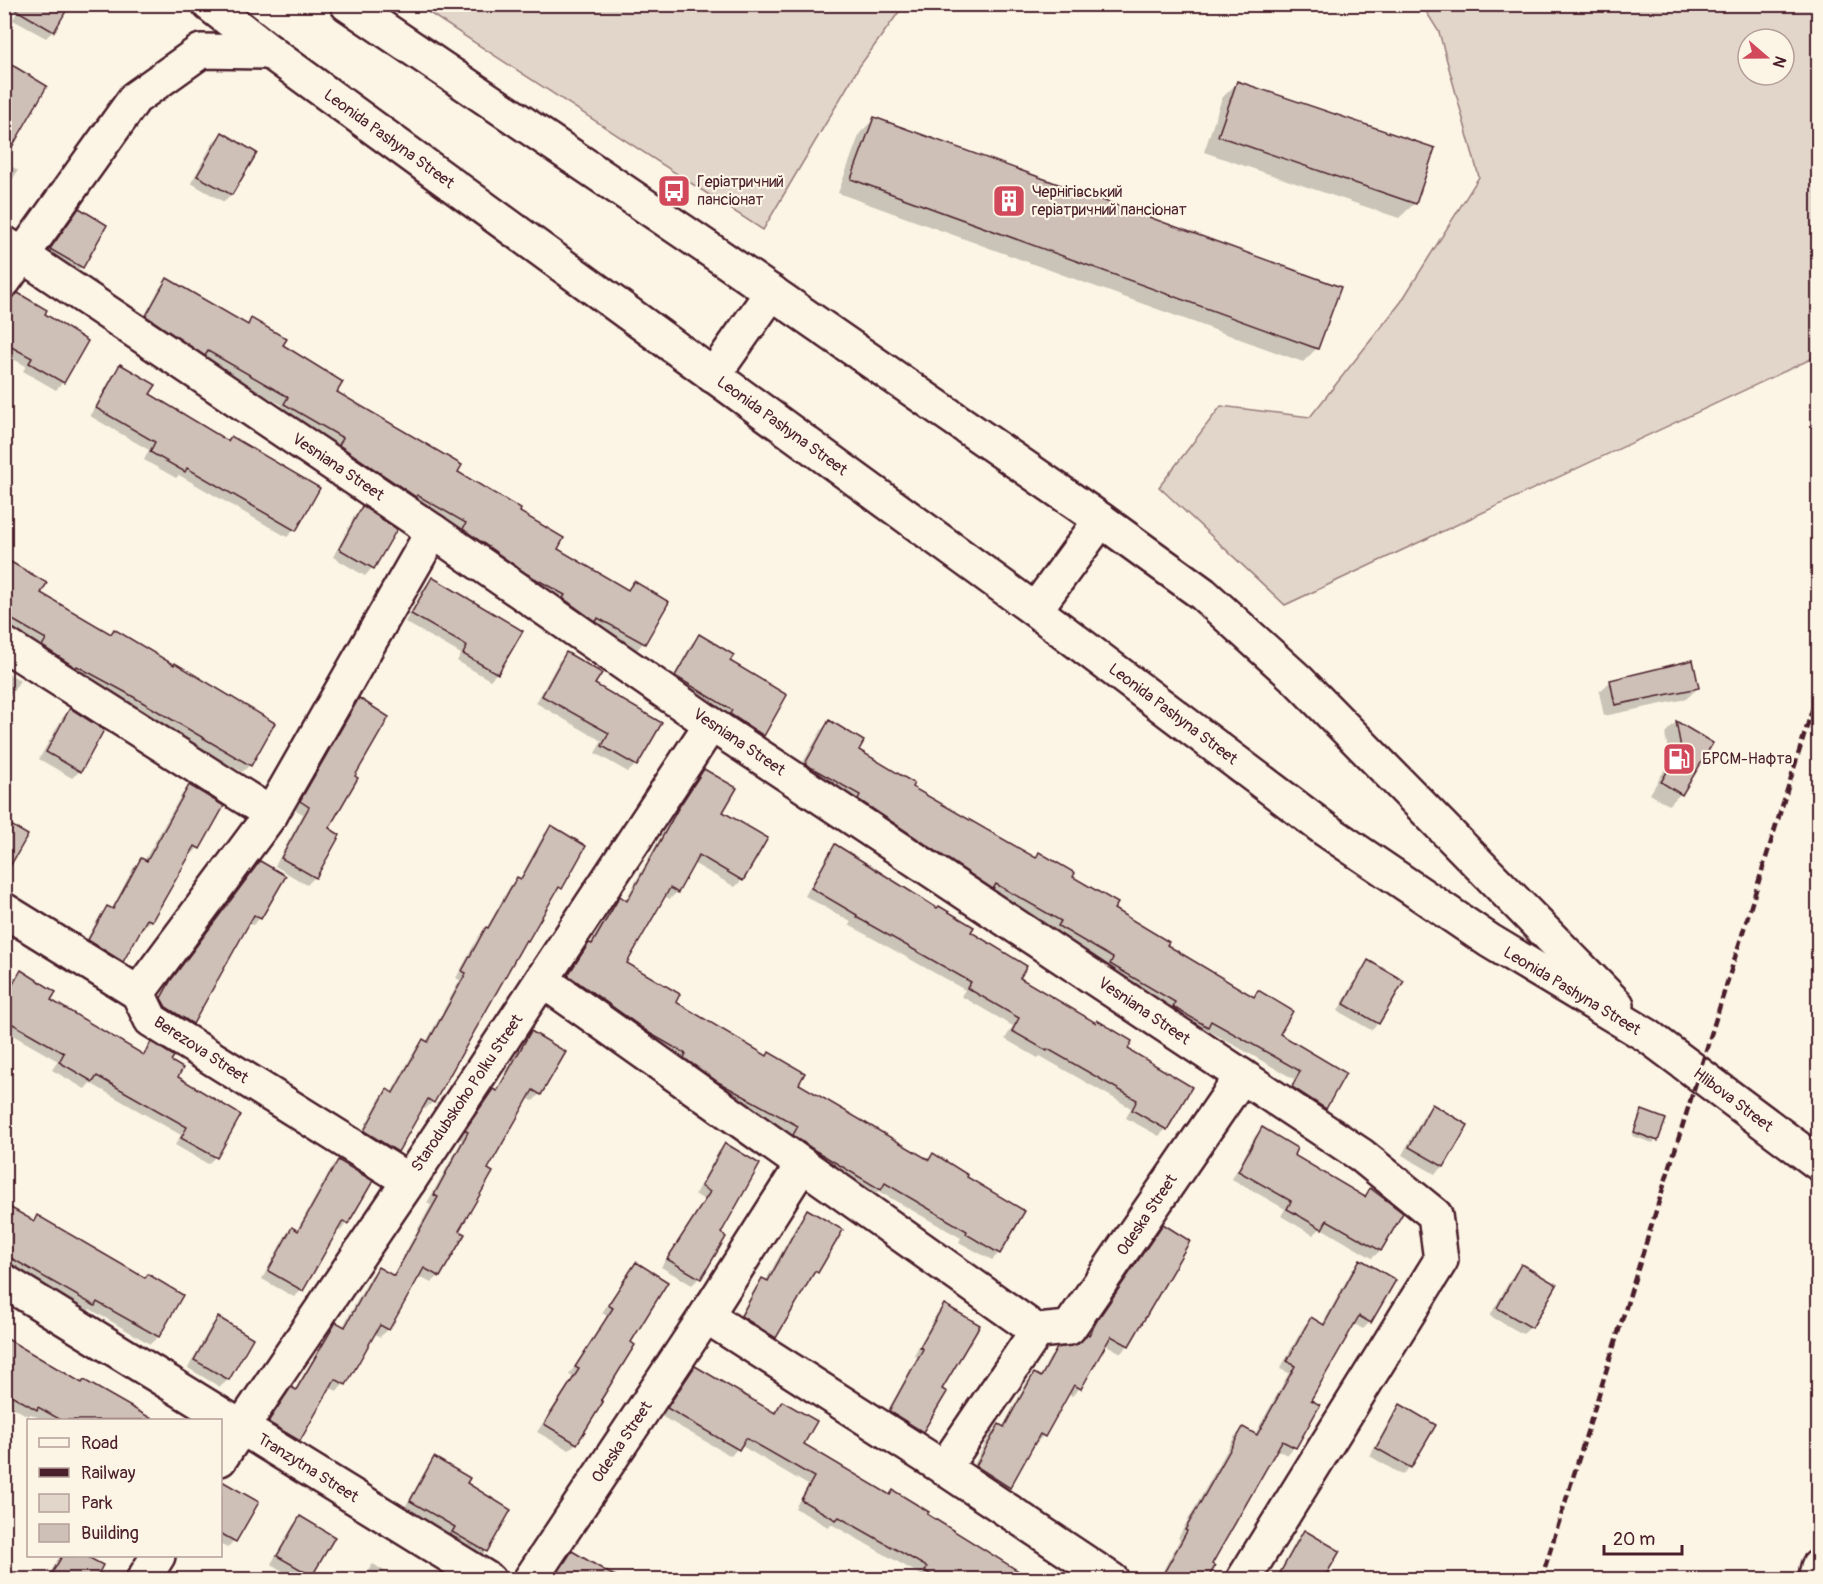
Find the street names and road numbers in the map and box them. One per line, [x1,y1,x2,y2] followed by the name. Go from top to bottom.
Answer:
[320,85,459,193] street label: Leonida Pashyna Street
[713,372,852,480] street label: Leonida Pashyna Street
[288,429,388,505] street label: Vesniana Street
[1104,659,1242,769] street label: Leonida Pashyna Street
[689,704,789,780] street label: Vesniana Street
[1500,942,1645,1040] street label: Leonida Pashyna Street
[1094,973,1194,1049] street label: Vesniana Street
[407,1010,528,1176] street label: Starodubskoho Polku Street
[150,1012,252,1088] street label: Berezova Street
[1689,1064,1777,1137] street label: Hlibova Street
[1112,1170,1182,1260] street label: Odeska Street
[587,1397,657,1487] street label: Odeska Street
[254,1429,363,1507] street label: Tranzytna Street

